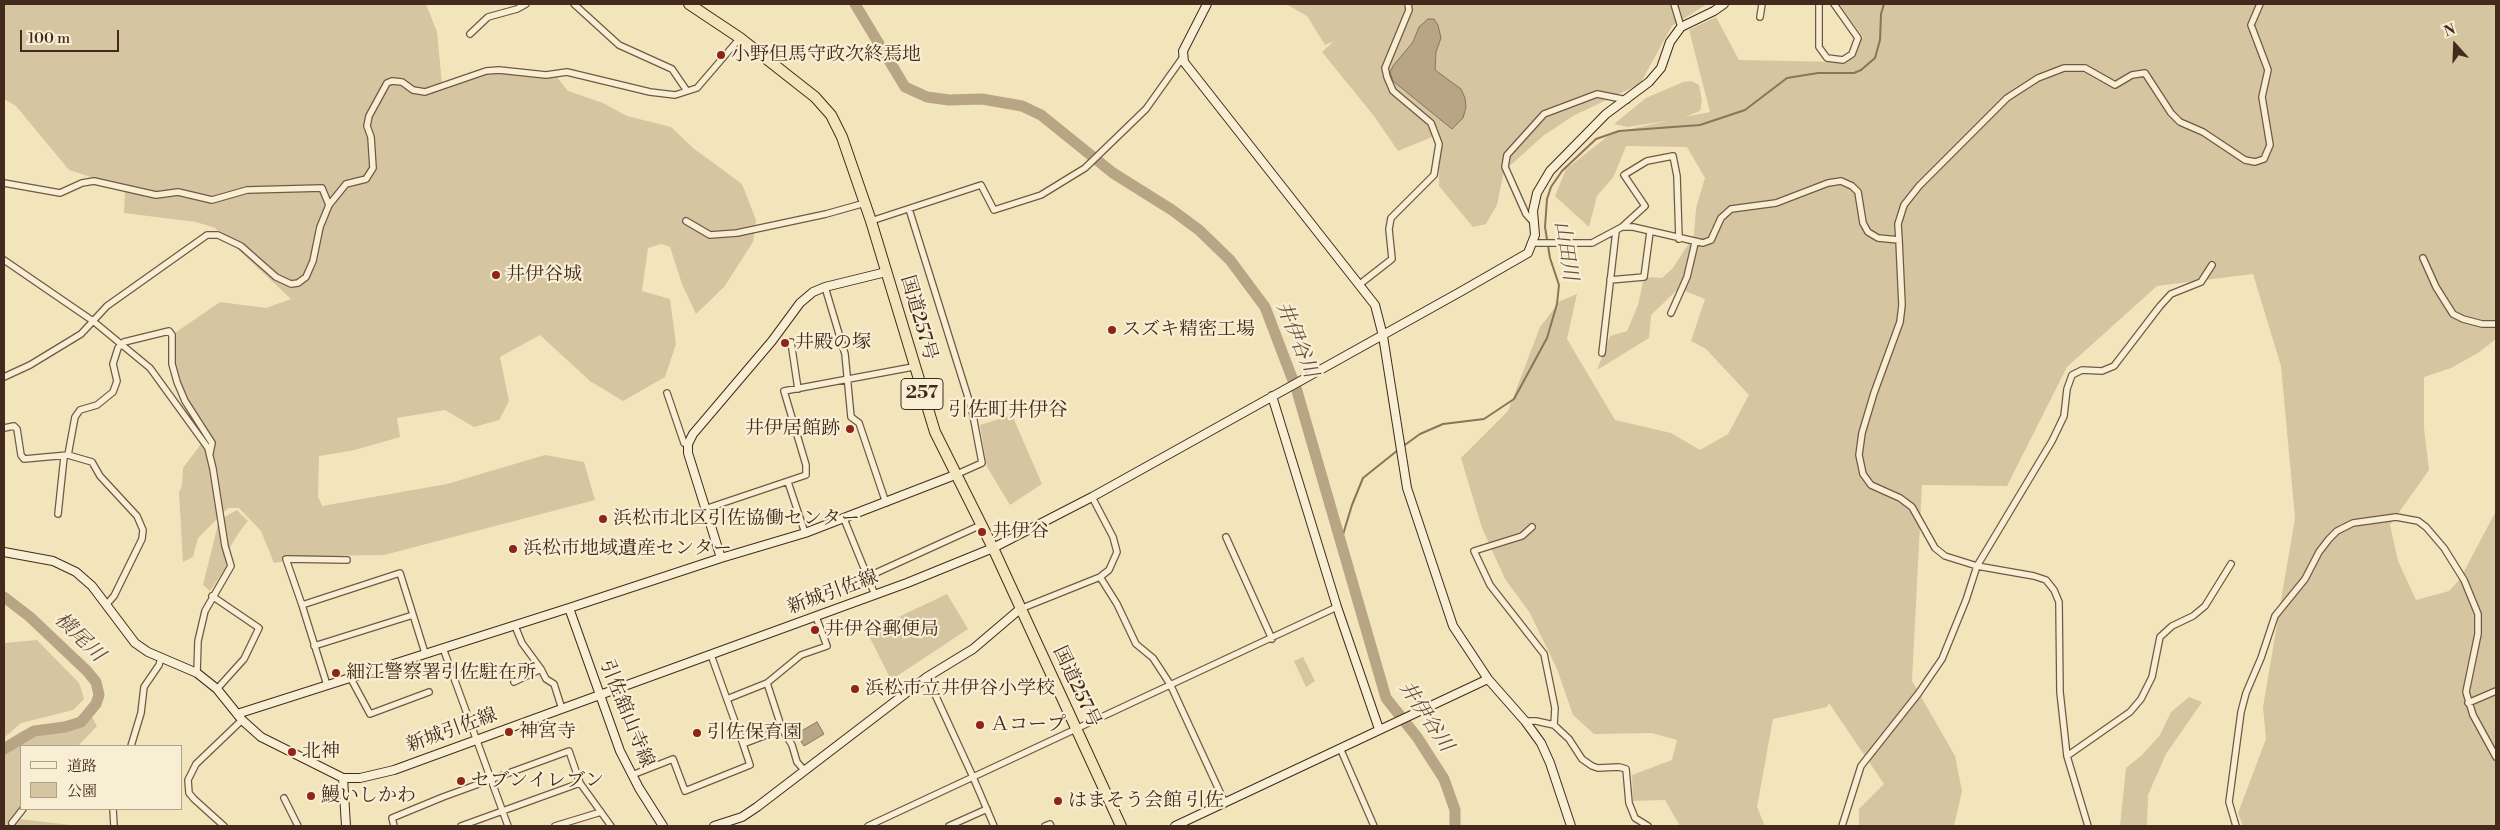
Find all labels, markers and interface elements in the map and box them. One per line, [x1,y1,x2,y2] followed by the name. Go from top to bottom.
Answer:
[22,20,121,52] scale bar
[2430,20,2480,70] north arrow
[2442,21,2458,41] text: N
[28,29,70,48] text: 100 m
[731,44,921,66] place label: 小野但馬守政次終焉地
[715,49,727,61] marker: 小野但馬守政次終焉地
[1548,219,1582,283] water label: 山田川
[506,264,582,286] place label: 井伊谷城
[490,269,502,281] marker: 井伊谷城
[895,273,941,363] street label: 国道257号
[1270,298,1322,382] water label: 井伊谷川
[1122,319,1255,341] place label: スズキ精密工場
[1106,324,1118,336] marker: スズキ精密工場
[795,332,871,354] place label: 井殿の塚
[779,337,791,349] marker: 井殿の塚
[901,378,943,409] road number: 257
[948,399,1068,423] district label: 引佐町井伊谷
[745,418,840,440] place label: 井伊居館跡
[844,423,856,435] marker: 井伊居館跡
[613,508,860,530] place label: 浜松市北区引佐協働センター
[597,513,609,525] marker: 浜松市北区引佐協働センター
[992,521,1049,543] place label: 井伊谷
[976,526,988,538] marker: 井伊谷
[523,538,732,560] place label: 浜松市地域遺産センター
[507,543,519,555] marker: 浜松市地域遺産センター
[784,566,882,620] street label: 新城引佐線
[49,609,109,667] water label: 横尾川
[825,619,939,641] place label: 井伊谷郵便局
[809,624,821,636] marker: 井伊谷郵便局
[1047,643,1105,731] street label: 国道257号
[594,657,658,771] street label: 引佐舘山寺線
[346,662,536,684] place label: 細江警察署引佐駐在所
[330,667,342,679] marker: 細江警察署引佐駐在所
[1393,677,1457,757] water label: 井伊谷川
[865,678,1055,700] place label: 浜松市立井伊谷小学校
[849,683,861,695] marker: 浜松市立井伊谷小学校
[403,704,501,758] street label: 新城引佐線
[990,714,1066,736] place label: Ａコープ
[974,719,986,731] marker: Ａコープ
[519,721,576,743] place label: 神宮寺
[707,722,802,744] place label: 引佐保育園
[503,726,515,738] marker: 神宮寺
[691,727,703,739] marker: 引佐保育園
[302,741,340,763] place label: 北神
[20,745,182,810] legend
[286,746,298,758] marker: 北神
[67,757,97,776] text: 道路
[471,770,604,792] place label: セブンイレブン
[455,775,467,787] marker: セブンイレブン
[67,782,97,801] text: 公園
[321,785,416,807] place label: 鰻いしかわ
[305,790,317,802] marker: 鰻いしかわ
[1068,790,1224,812] place label: はまそう会館 引佐
[1052,795,1064,807] marker: はまそう会館 引佐

